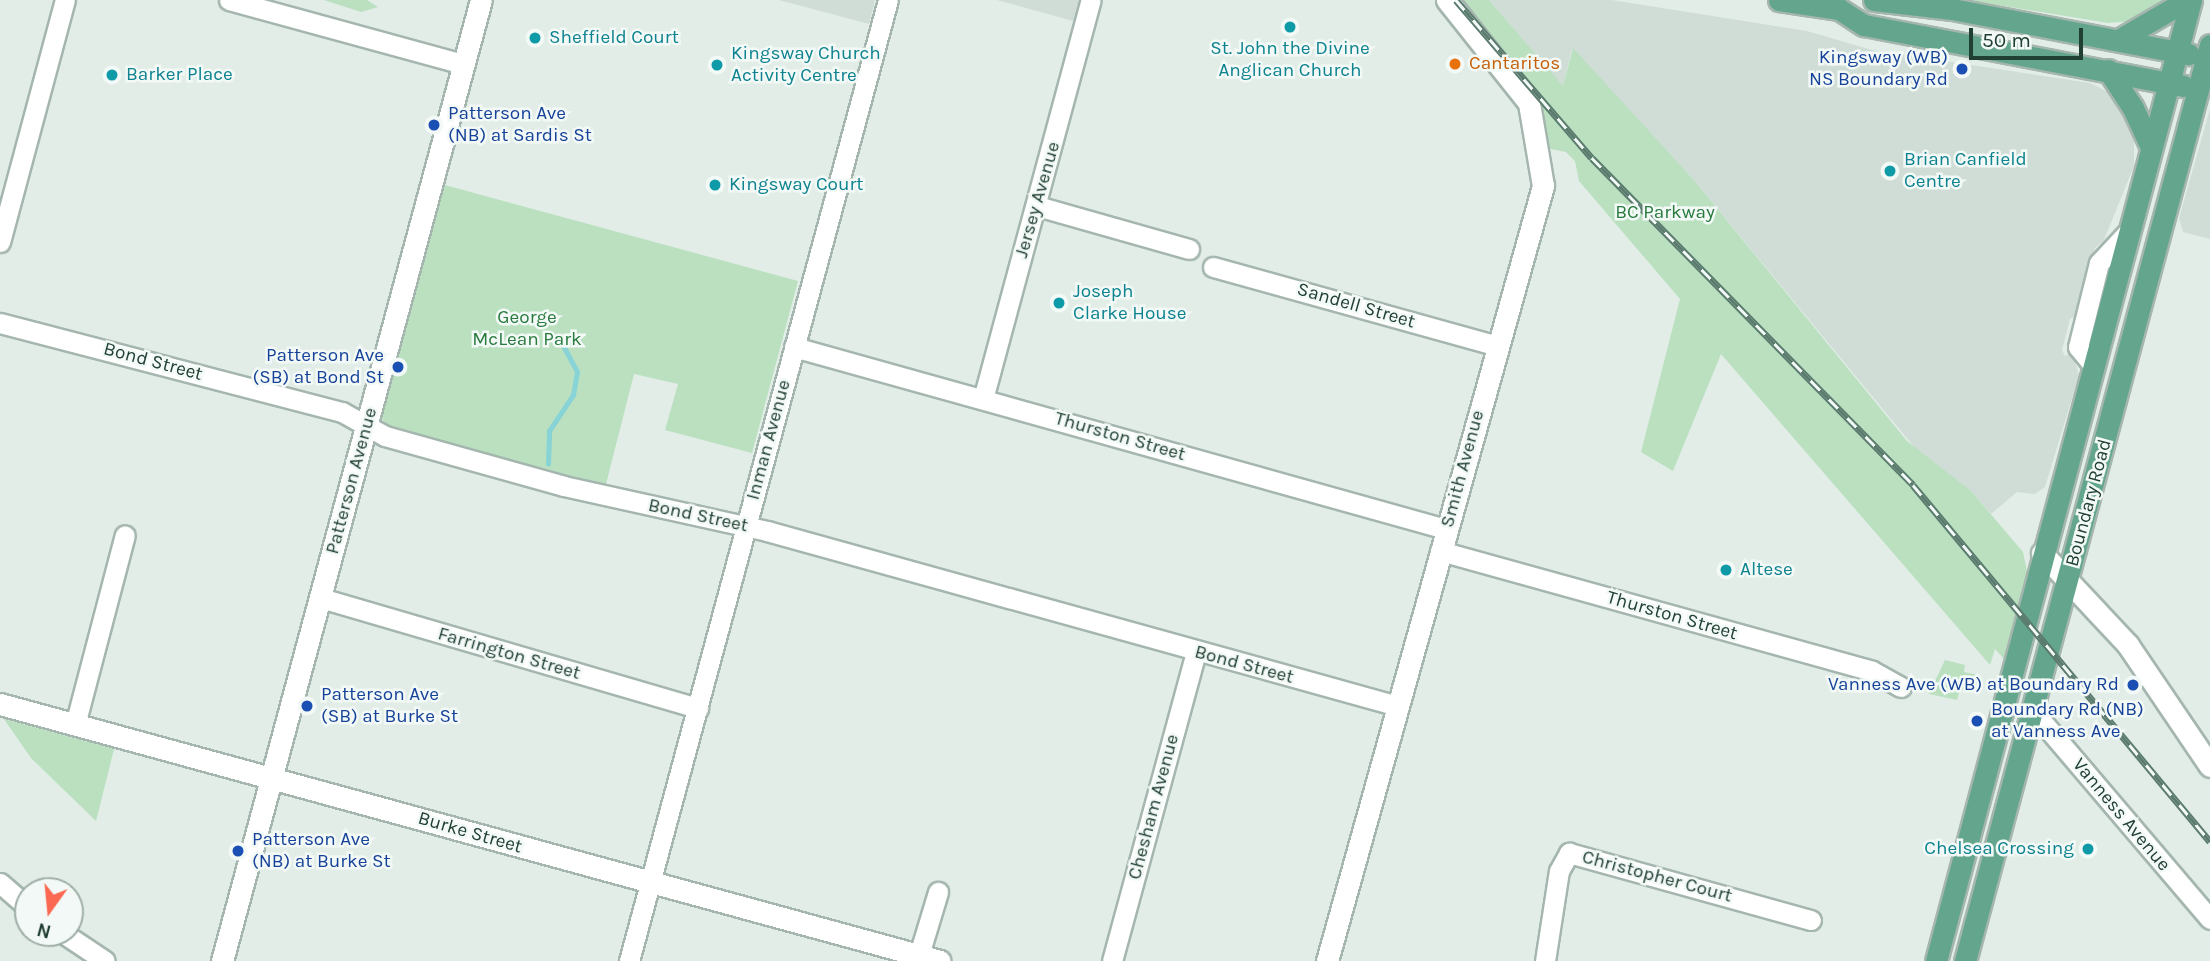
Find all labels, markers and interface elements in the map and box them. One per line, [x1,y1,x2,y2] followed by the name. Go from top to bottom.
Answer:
[1972,14,2086,58] scale bar
[1282,19,1298,35] marker: St. John the Divine Anglican Church
[549,27,679,49] place label: Sheffield Court
[1982,28,2031,52] text: 50 m
[527,30,543,46] marker: Sheffield Court
[1210,38,1370,82] place label: St. John the Divine Anglican Church
[731,43,881,87] place label: Kingsway Church Activity Centre
[1809,47,1948,91] place label: Kingsway (WB) NS Boundary Rd
[1469,53,1560,75] place label: Cantaritos
[1447,56,1463,72] marker: Cantaritos
[709,57,725,73] marker: Kingsway Church Activity Centre
[1954,61,1970,77] marker: Kingsway (WB) NS Boundary Rd
[126,64,233,86] place label: Barker Place
[104,67,120,83] marker: Barker Place
[448,103,592,147] place label: Patterson Ave (NB) at Sardis St
[426,117,442,133] marker: Patterson Ave (NB) at Sardis St
[1011,139,1065,261] street label: Jersey Avenue
[1904,149,2027,193] place label: Brian Canfield Centre
[1882,163,1898,179] marker: Brian Canfield Centre
[729,174,864,196] place label: Kingsway Court
[707,177,723,193] marker: Kingsway Court
[1615,202,1715,224] park label: BC Parkway
[1294,278,1418,334] street label: Sandell Street
[1073,281,1187,325] place label: Joseph Clarke House
[1051,295,1067,311] marker: Joseph Clarke House
[472,307,582,351] park label: George McLean Park
[101,338,205,386] street label: Bond Street
[253,345,384,389] place label: Patterson Ave (SB) at Bond St
[390,359,406,375] marker: Patterson Ave (SB) at Bond St
[742,377,796,503] street label: Inman Avenue
[321,405,383,557] street label: Patterson Avenue
[1052,407,1188,467] street label: Thurston Street
[1436,408,1490,530] street label: Smith Avenue
[2061,437,2117,569] street label: Boundary Road
[646,494,750,538] street label: Bond Street
[1740,559,1793,581] place label: Altese
[1718,562,1734,578] marker: Altese
[1604,586,1740,646] street label: Thurston Street
[435,623,583,685] street label: Farrington Street
[1192,641,1296,689] street label: Bond Street
[1828,674,2119,696] place label: Vanness Ave (WB) at Boundary Rd
[2125,677,2141,693] marker: Vanness Ave (WB) at Boundary Rd
[321,684,458,728] place label: Patterson Ave (SB) at Burke St
[299,698,315,714] marker: Patterson Ave (SB) at Burke St
[1991,699,2144,743] place label: Boundary Rd (NB) at Vanness Ave
[1969,713,1985,729] marker: Boundary Rd (NB) at Vanness Ave
[1124,732,1184,882] street label: Chesham Avenue
[2067,754,2175,876] street label: Vanness Avenue
[415,807,525,859] street label: Burke Street
[252,829,391,873] place label: Patterson Ave (NB) at Burke St
[1924,838,2074,860] place label: Chelsea Crossing
[2080,841,2096,857] marker: Chelsea Crossing
[230,843,246,859] marker: Patterson Ave (NB) at Burke St
[1579,846,1735,908] street label: Christopher Court
[14,877,84,947] north arrow
[35,918,54,943] text: N

